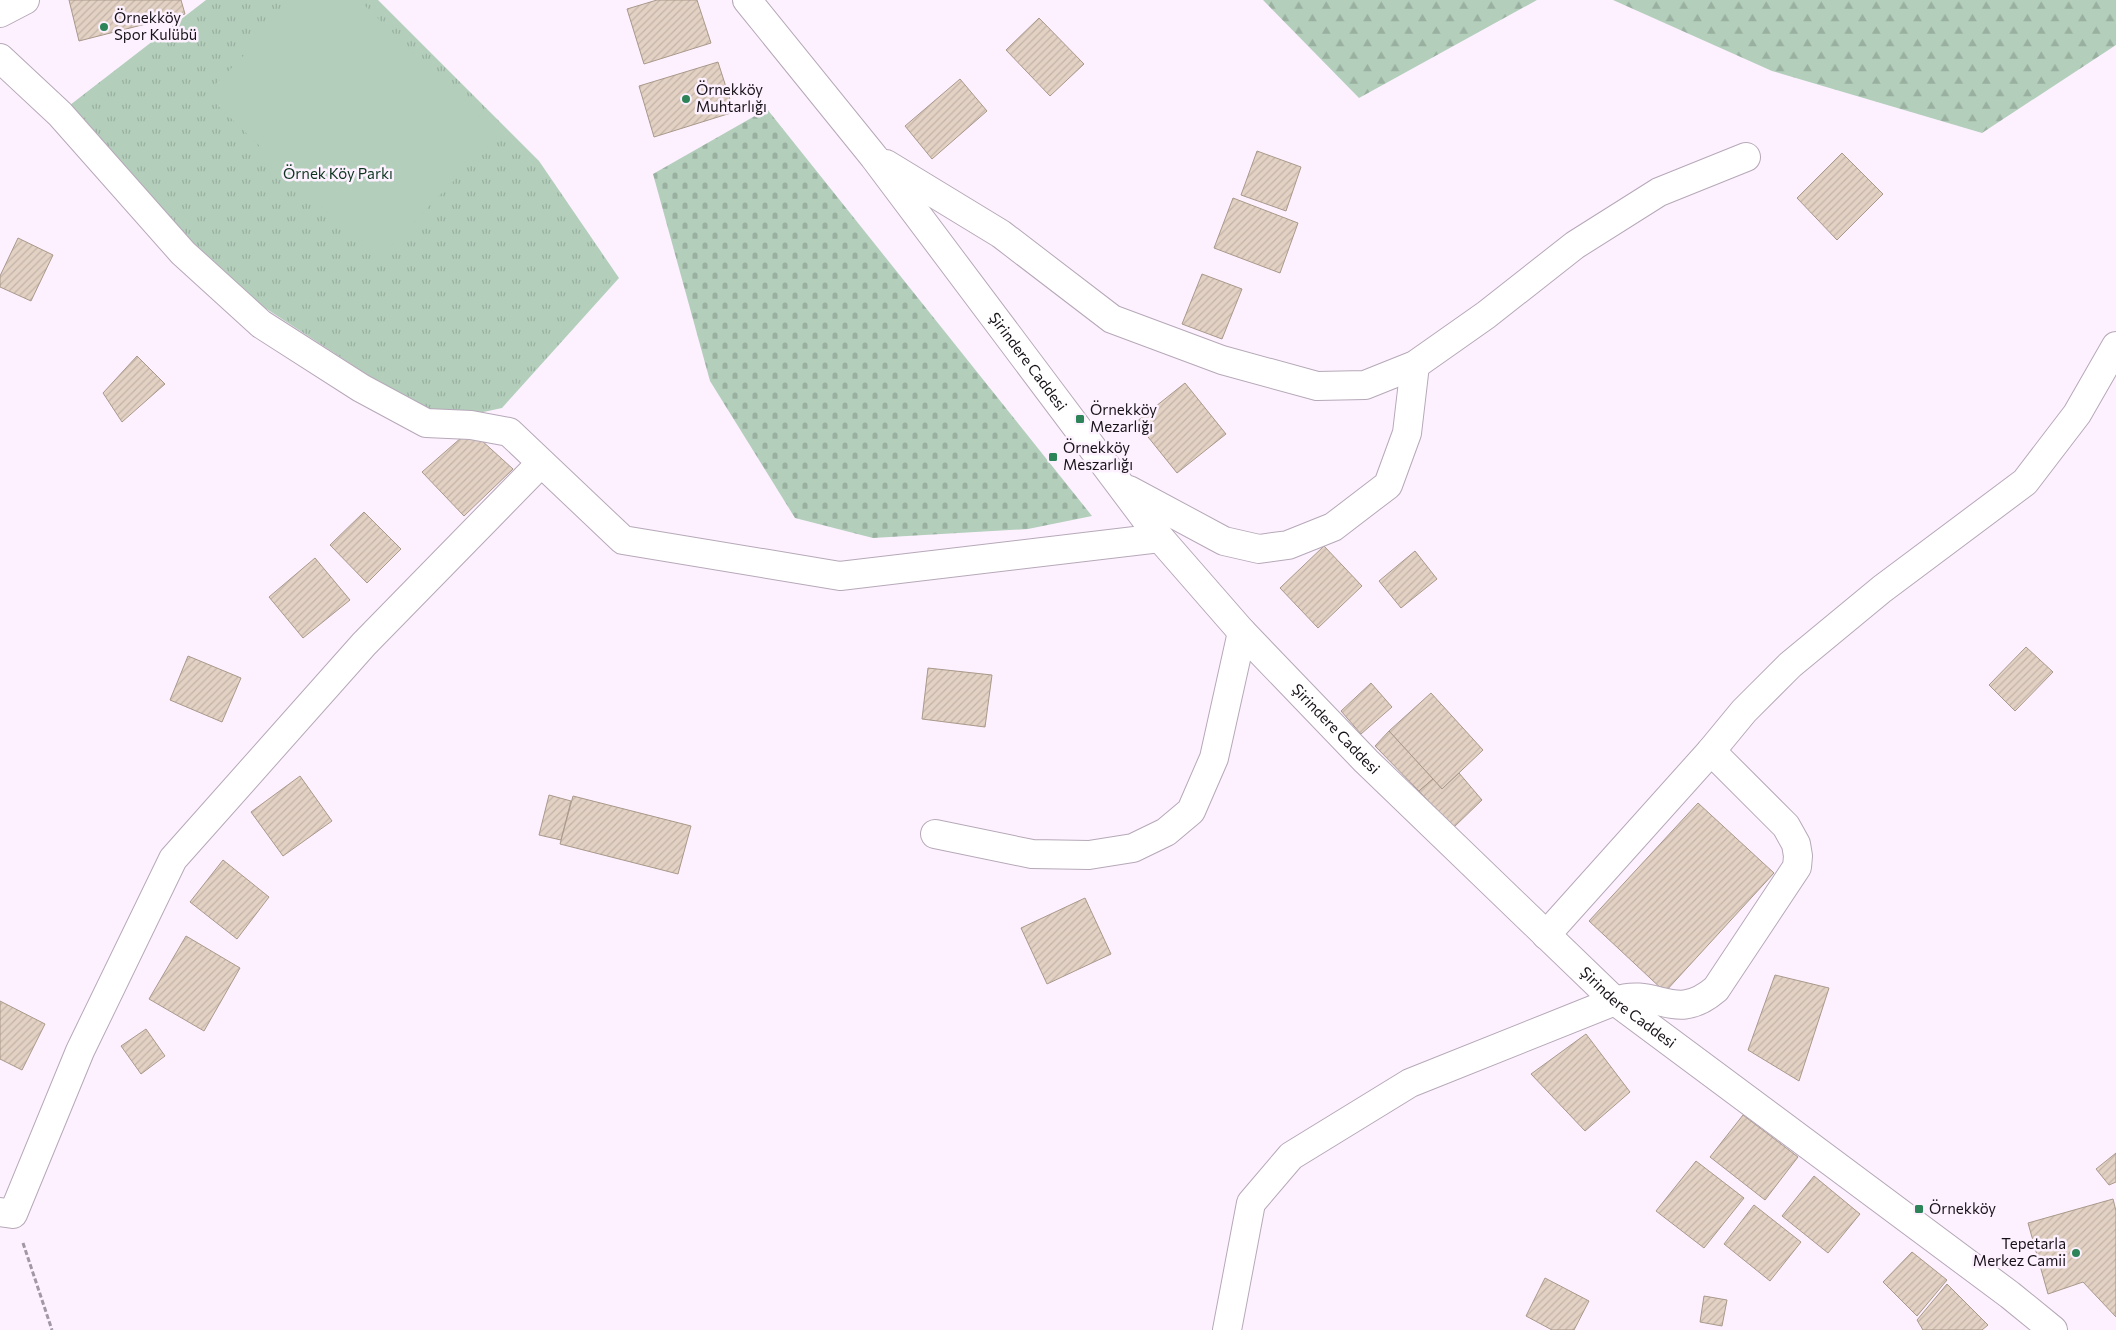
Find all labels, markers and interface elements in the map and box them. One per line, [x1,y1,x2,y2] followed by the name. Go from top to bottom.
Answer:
[114,8,197,43] place label: Örnekköy Spor Kulübü
[98,21,110,33] marker: Örnekköy Spor Kulübü
[696,80,767,115] place label: Örnekköy Muhtarlığı
[680,93,692,105] marker: Örnekköy Muhtarlığı
[283,164,393,182] park label: Örnek Köy Parkı
[986,308,1071,414] street label: Şirindere Caddesi
[1090,400,1157,435] place label: Örnekköy Mezarlığı
[1074,413,1086,425] marker: Örnekköy Mezarlığı
[1063,438,1133,473] place label: Örnekköy Meszarlığı
[1047,451,1059,463] marker: Örnekköy Meszarlığı
[1289,680,1384,777] street label: Şirindere Caddesi
[1577,963,1680,1051] street label: Şirindere Caddesi
[1929,1199,1996,1217] place label: Örnekköy
[1913,1203,1925,1215] marker: Örnekköy
[1973,1234,2066,1269] place label: Tepetarla Merkez Camii
[2070,1247,2082,1259] marker: Tepetarla Merkez Camii

